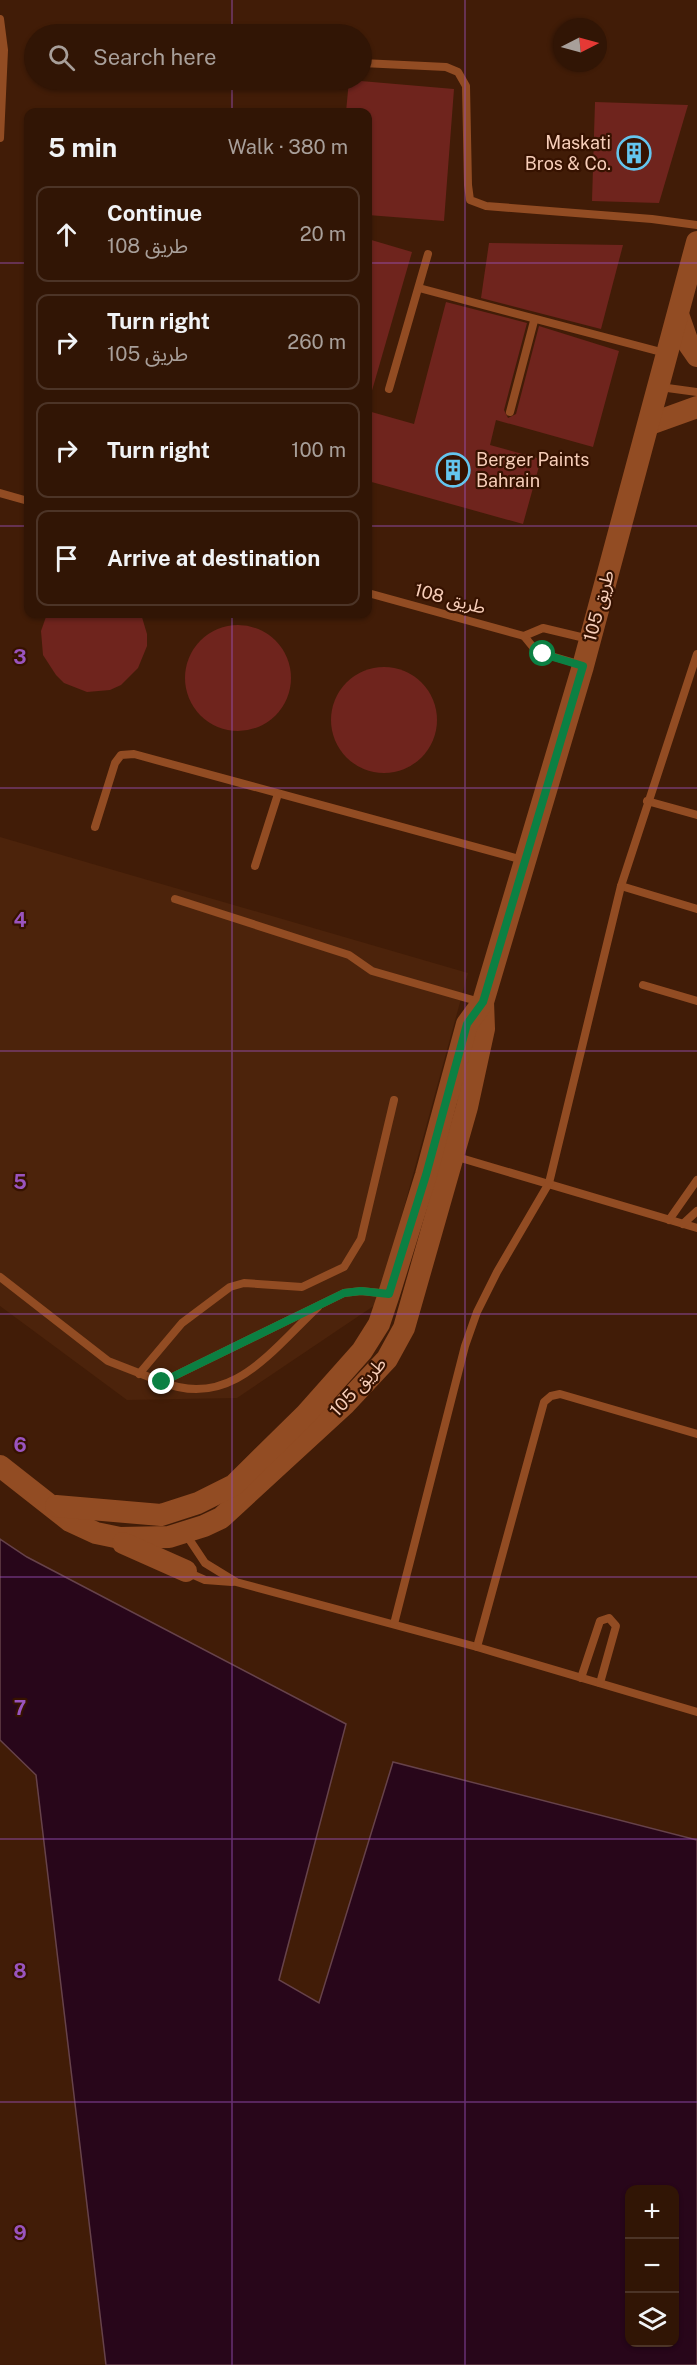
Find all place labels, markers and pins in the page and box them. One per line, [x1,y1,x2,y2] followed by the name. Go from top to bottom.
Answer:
[525,132,611,174] place label: Maskati Bros & Co.
[616,135,652,171] building icon: Maskati Bros & Co.
[476,449,589,491] place label: Berger Paints Bahrain
[435,452,471,488] building icon: Berger Paints Bahrain

